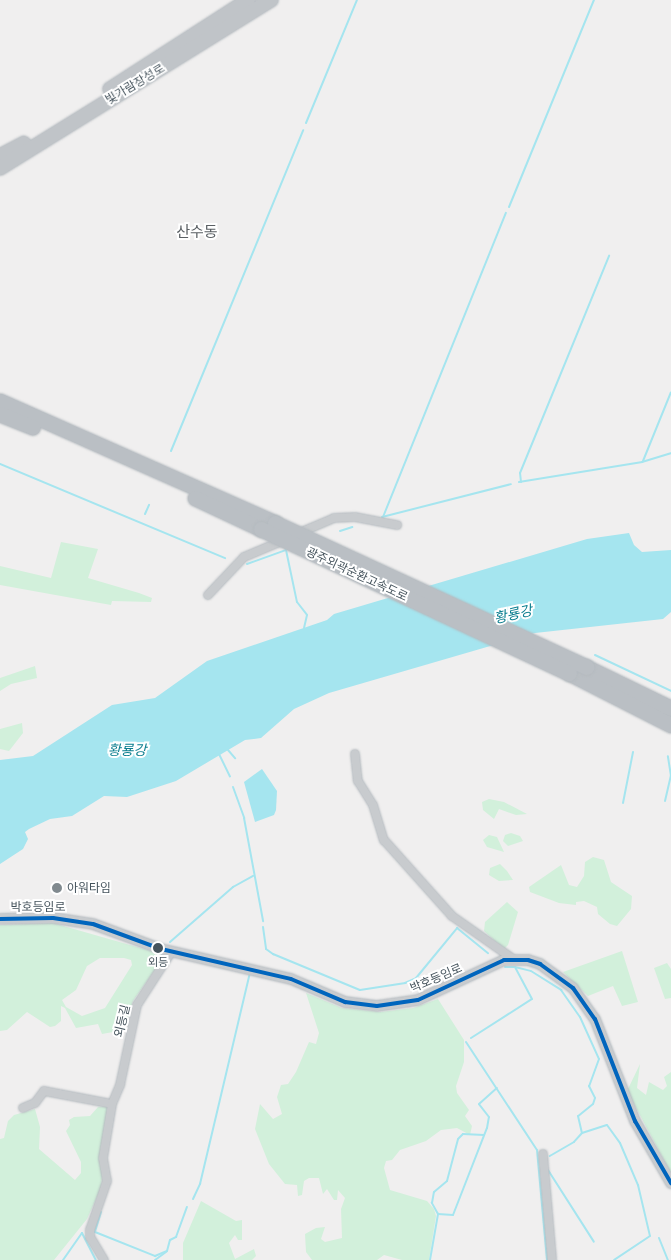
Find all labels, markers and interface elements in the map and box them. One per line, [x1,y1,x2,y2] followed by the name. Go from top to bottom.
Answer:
[103,61,167,107] street label: 빛가람장성로
[176,223,218,241] district label: 산수동
[304,544,410,604] street label: 광주외곽순환고속도로
[492,601,534,627] water label: 황룡강
[108,742,146,758] water label: 황룡강
[67,881,111,895] place label: 아워타임
[51,882,63,894] marker: 아워타임
[10,900,66,914] street label: 박호등임로
[153,943,163,953] marker: 외등
[148,955,168,969] place label: 외등
[408,961,464,995] street label: 박호등임로
[111,1003,133,1039] street label: 외등길

